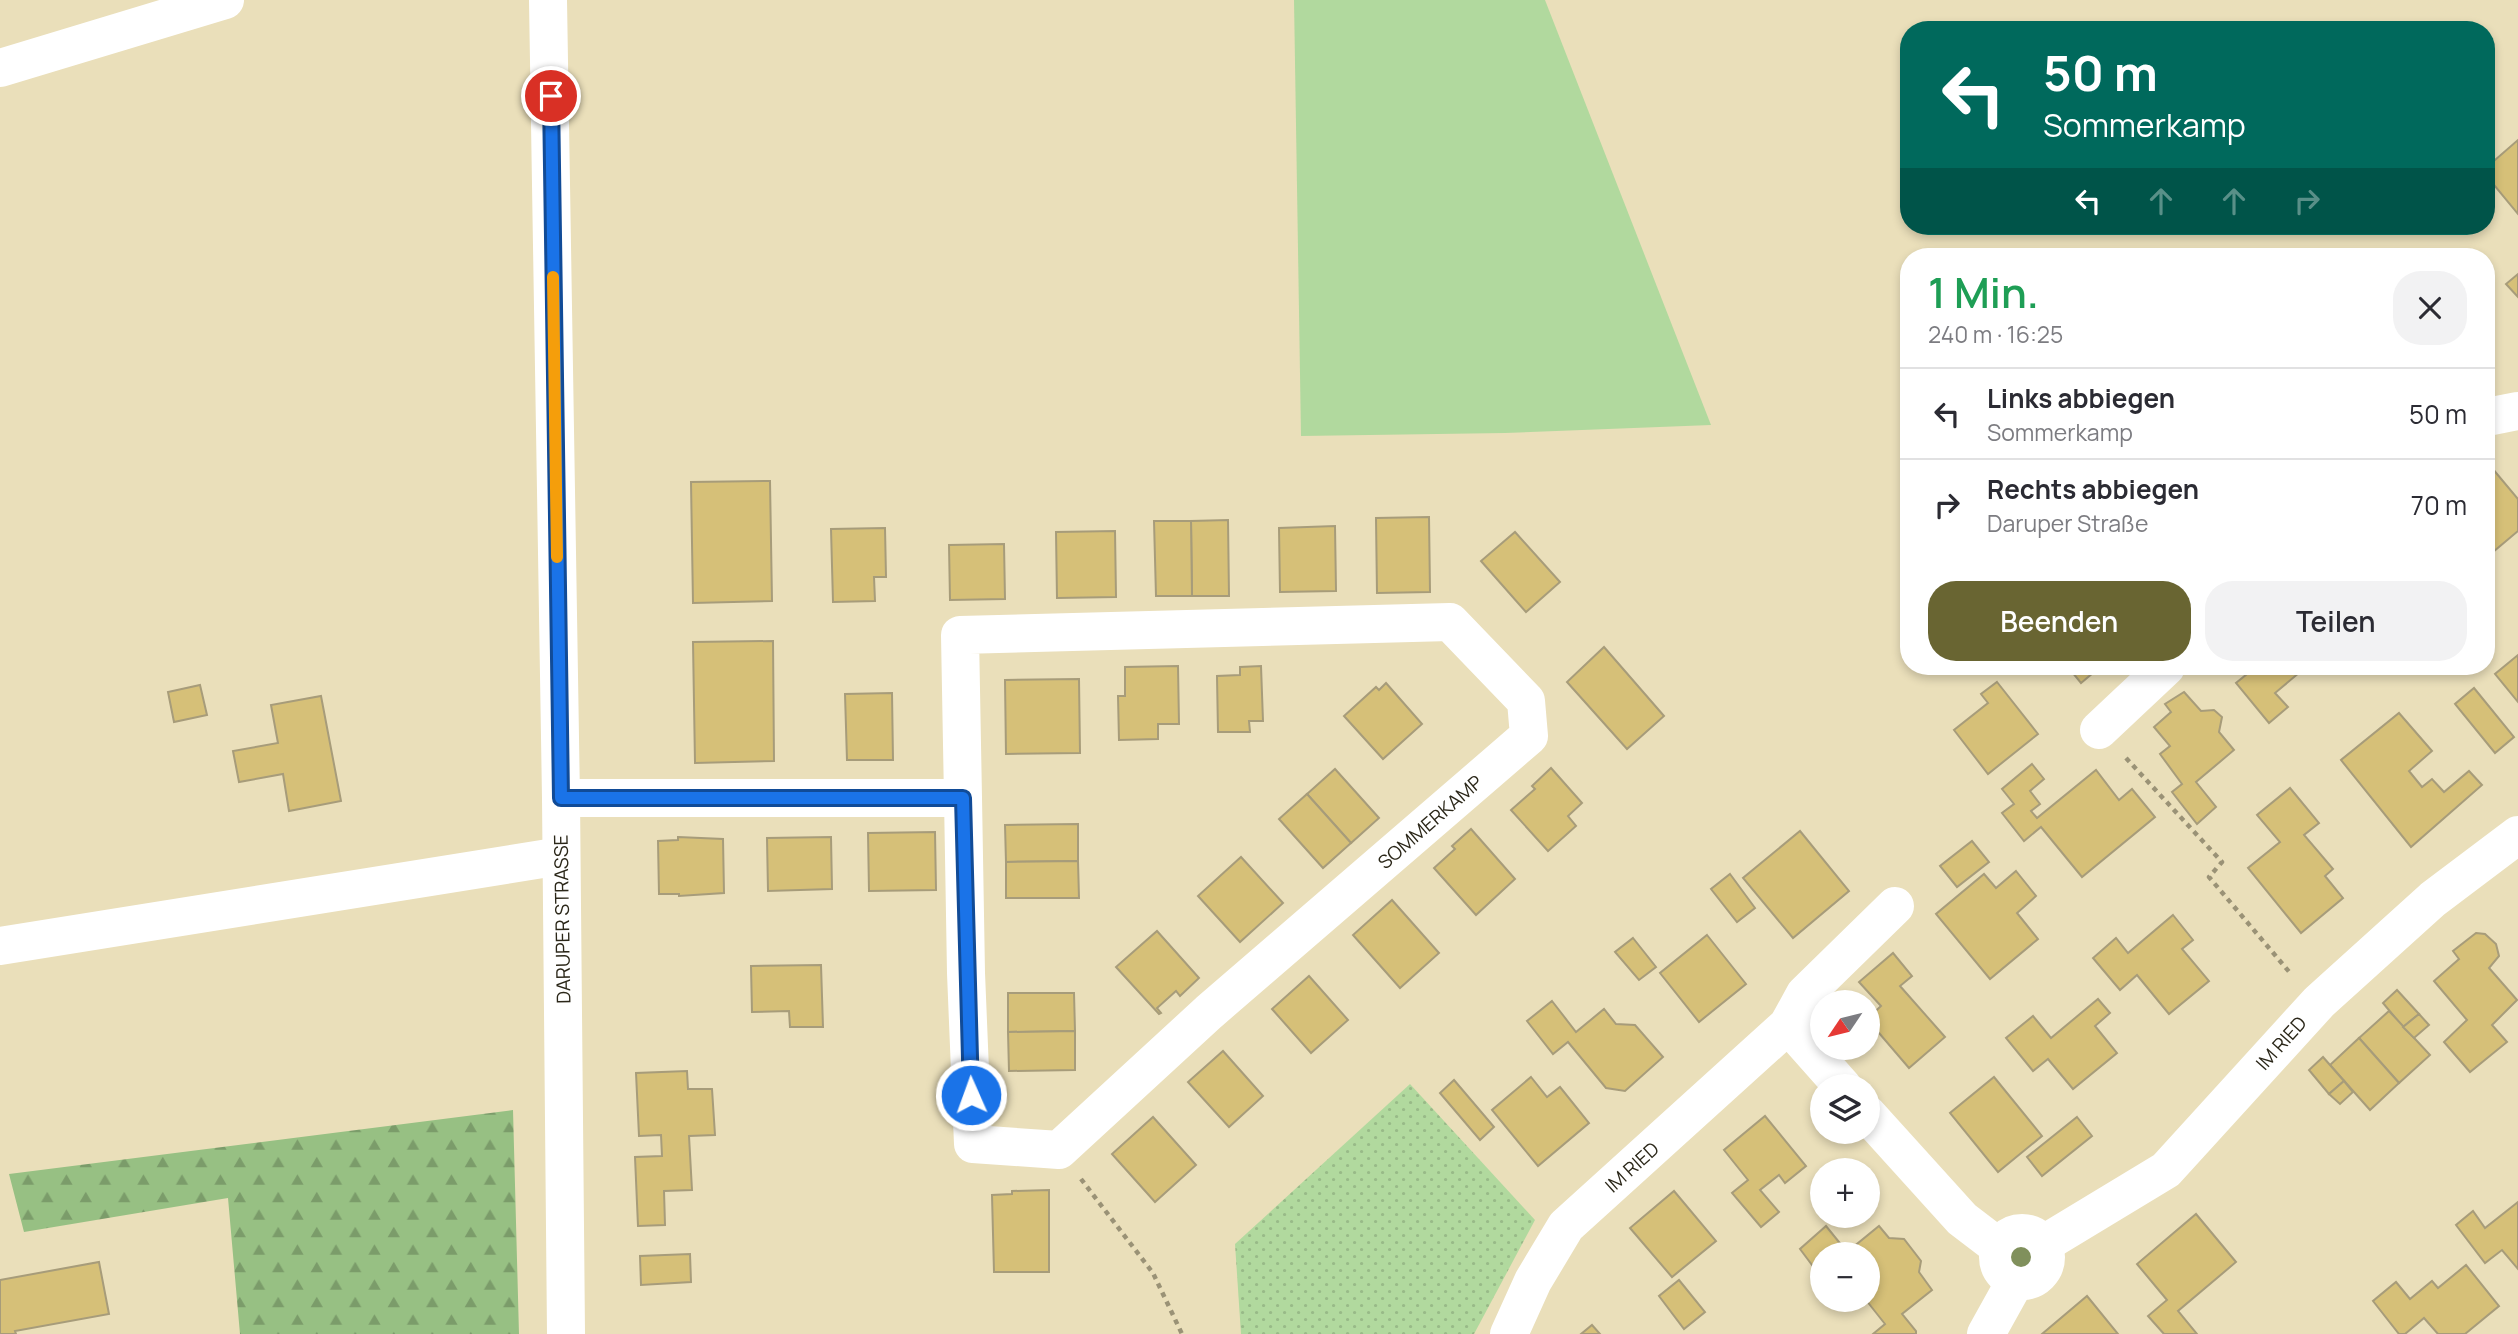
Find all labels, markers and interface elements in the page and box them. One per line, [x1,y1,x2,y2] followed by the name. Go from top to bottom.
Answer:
[2043,39,2158,106] text: 50 m
[1928,49,2019,140] icon: left
[521,66,581,126] pin
[532,77,570,115] icon: arrive
[2043,103,2246,147] text: Sommerkamp
[2069,182,2107,220] icon: left
[2142,182,2180,220] icon: ahead
[2215,182,2253,220] icon: ahead
[2288,182,2326,220] icon: right
[1928,263,2039,321] text: 1 Min.
[2393,271,2467,345] button: close
[1928,318,2063,350] text: 240 m · 16:25
[1987,380,2175,416] text: Links abbiegen
[1928,395,1966,433] icon: left
[2409,396,2467,432] text: 50 m
[1987,416,2133,448] text: Sommerkamp
[1987,471,2199,507] text: Rechts abbiegen
[1928,486,1966,524] icon: right
[2411,487,2467,523] text: 70 m
[1987,507,2148,539] text: Daruper Straße
[1928,581,2191,661] button: Beenden
[2205,581,2467,661] button: Teilen
[1372,769,1488,875] street label: SOMMERKAMP
[548,834,576,1004] street label: DARUPER STRASSE
[1810,990,1880,1060] north arrow
[1810,990,1880,1312] map controls
[2250,1010,2312,1076] street label: IM RIED
[934,1058,1008,1132] position arrow
[1810,1074,1880,1144] button: layers
[1599,1136,1665,1198] street label: IM RIED
[1810,1158,1880,1228] button: +
[1810,1242,1880,1312] button: −

